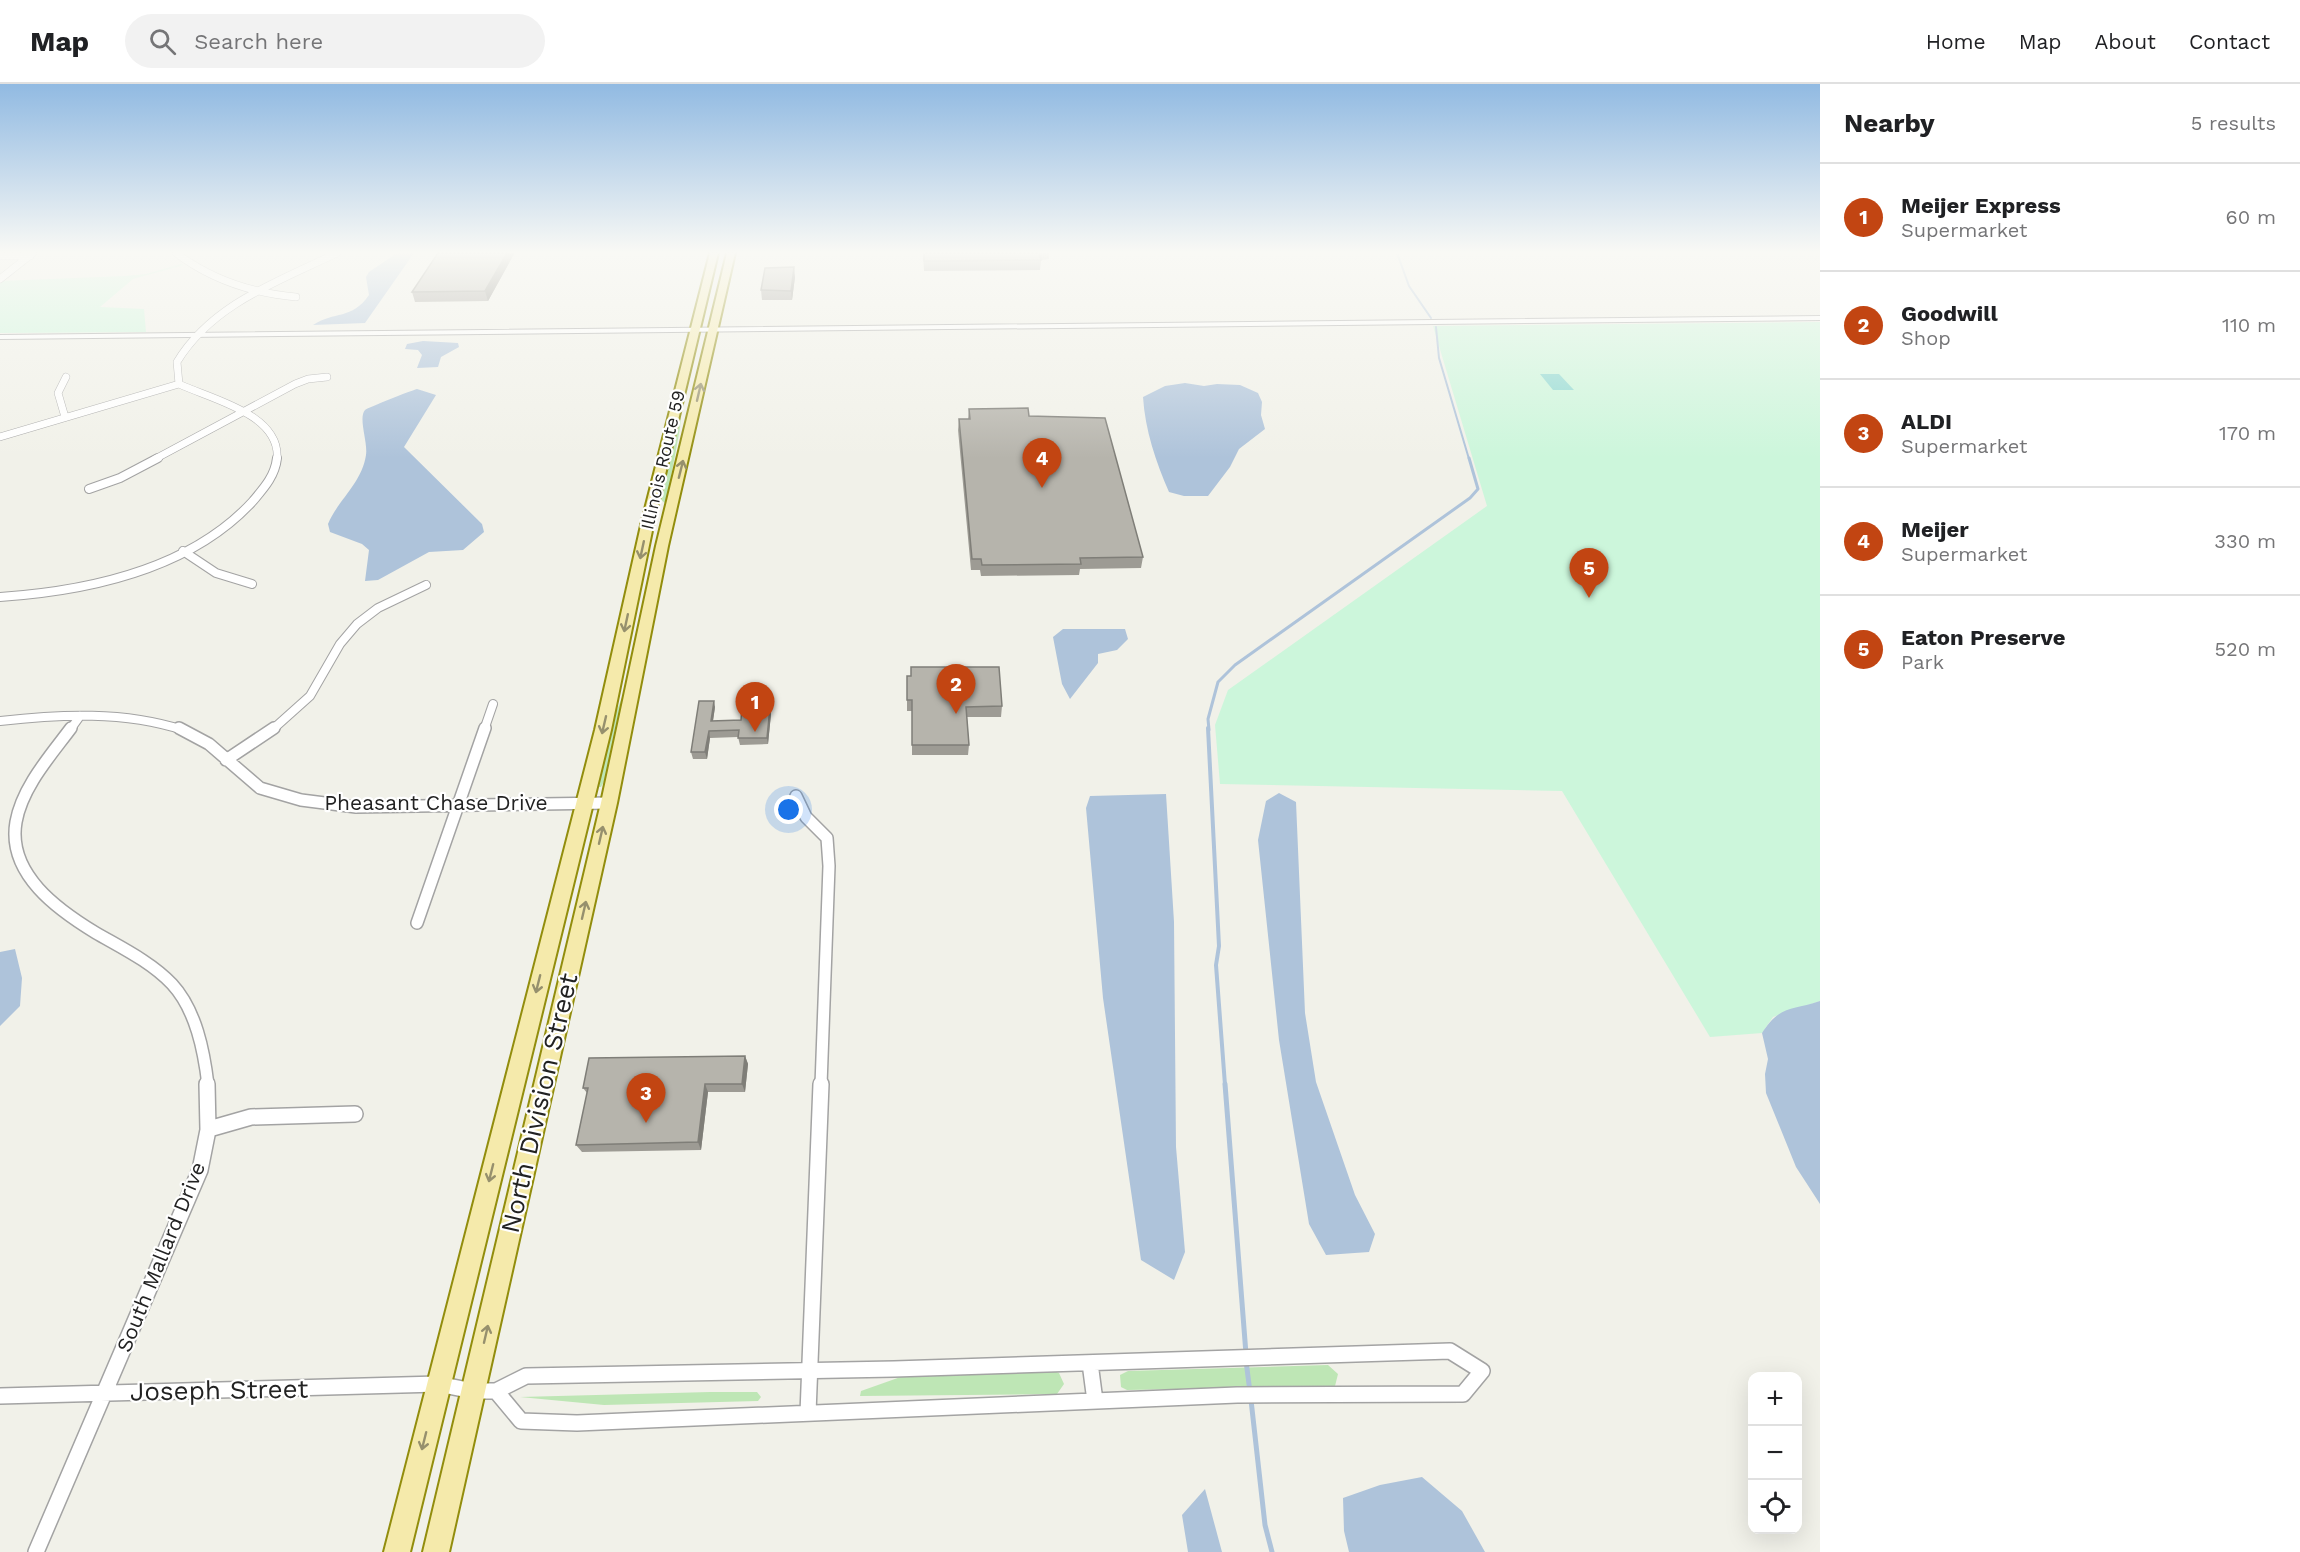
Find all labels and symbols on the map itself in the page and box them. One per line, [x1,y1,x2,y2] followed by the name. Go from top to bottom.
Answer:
[694,383,706,402] one-way arrow
[636,388,689,532] street label: Illinois Route 59
[1022,438,1062,488] pin: 4
[675,460,687,479] one-way arrow
[636,539,647,559] one-way arrow
[1570,548,1608,598] pin: 5
[620,613,631,632] one-way arrow
[936,664,976,714] pin: 2
[736,682,774,732] pin: 1
[597,715,609,734] one-way arrow
[324,790,548,815] street label: Pheasant Chase Drive
[774,795,803,824] your location
[596,825,608,844] one-way arrow
[578,901,590,920] one-way arrow
[495,970,584,1236] street label: North Division Street
[532,974,544,993] one-way arrow
[626,1074,666,1123] pin: 3
[111,1158,210,1356] street label: South Mallard Drive
[485,1163,496,1182] one-way arrow
[481,1325,492,1344] one-way arrow
[130,1373,309,1407] street label: Joseph Street
[418,1431,430,1450] one-way arrow

